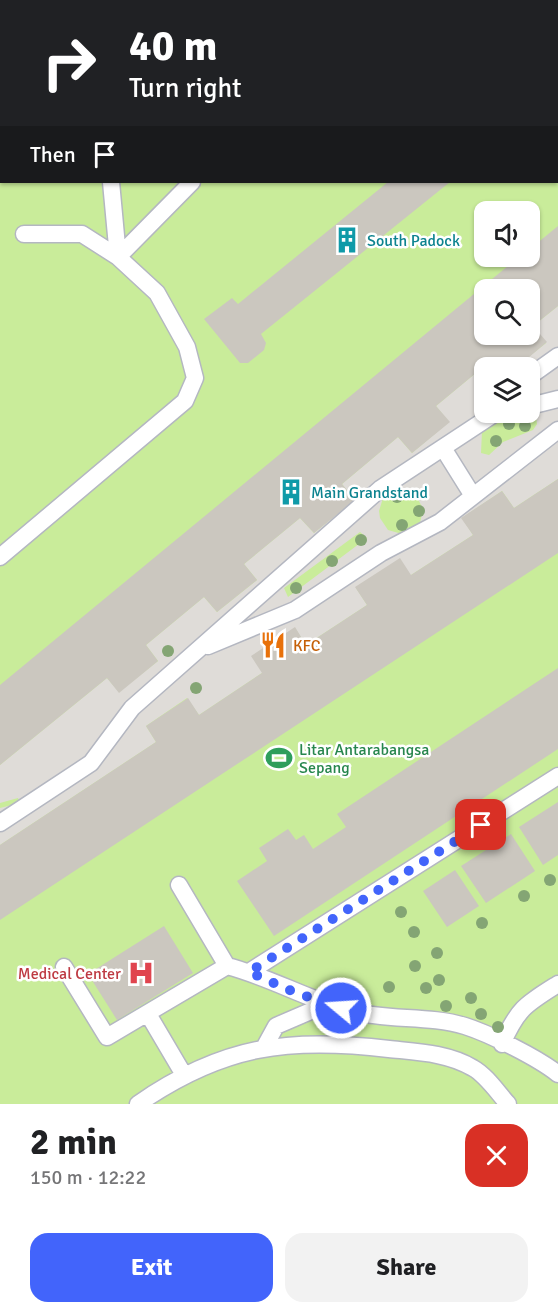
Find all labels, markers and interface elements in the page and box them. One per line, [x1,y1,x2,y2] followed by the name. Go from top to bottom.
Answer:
[129,21,218,72] text: 40 m
[30,24,108,102] icon: right
[129,72,242,105] text: Turn right
[88,138,121,171] icon: arrive
[30,141,76,168] text: Then
[474,201,540,423] map controls
[474,201,540,267] button: sound
[332,225,362,255] building icon: South Padock
[367,231,460,251] place label: South Padock
[474,279,540,345] button: search
[474,357,540,423] button: layers
[276,477,306,507] building icon: Main Grandstand
[311,483,428,503] place label: Main Grandstand
[258,630,288,660] restaurant icon: KFC
[293,636,321,656] place label: KFC
[299,740,429,778] place label: Litar Antarabangsa Sepang
[264,743,294,773] sports icon: Litar Antarabangsa Sepang
[455,799,506,850] pin
[464,808,497,841] icon: arrive
[126,958,156,988] hospital icon: Medical Center
[18,964,121,984] place label: Medical Center
[309,976,373,1040] position arrow
[30,1120,117,1165] text: 2 min
[465,1124,528,1187] button: close
[30,1165,146,1190] text: 150 m · 12:22
[30,1233,273,1302] button: Exit
[285,1233,528,1302] button: Share

